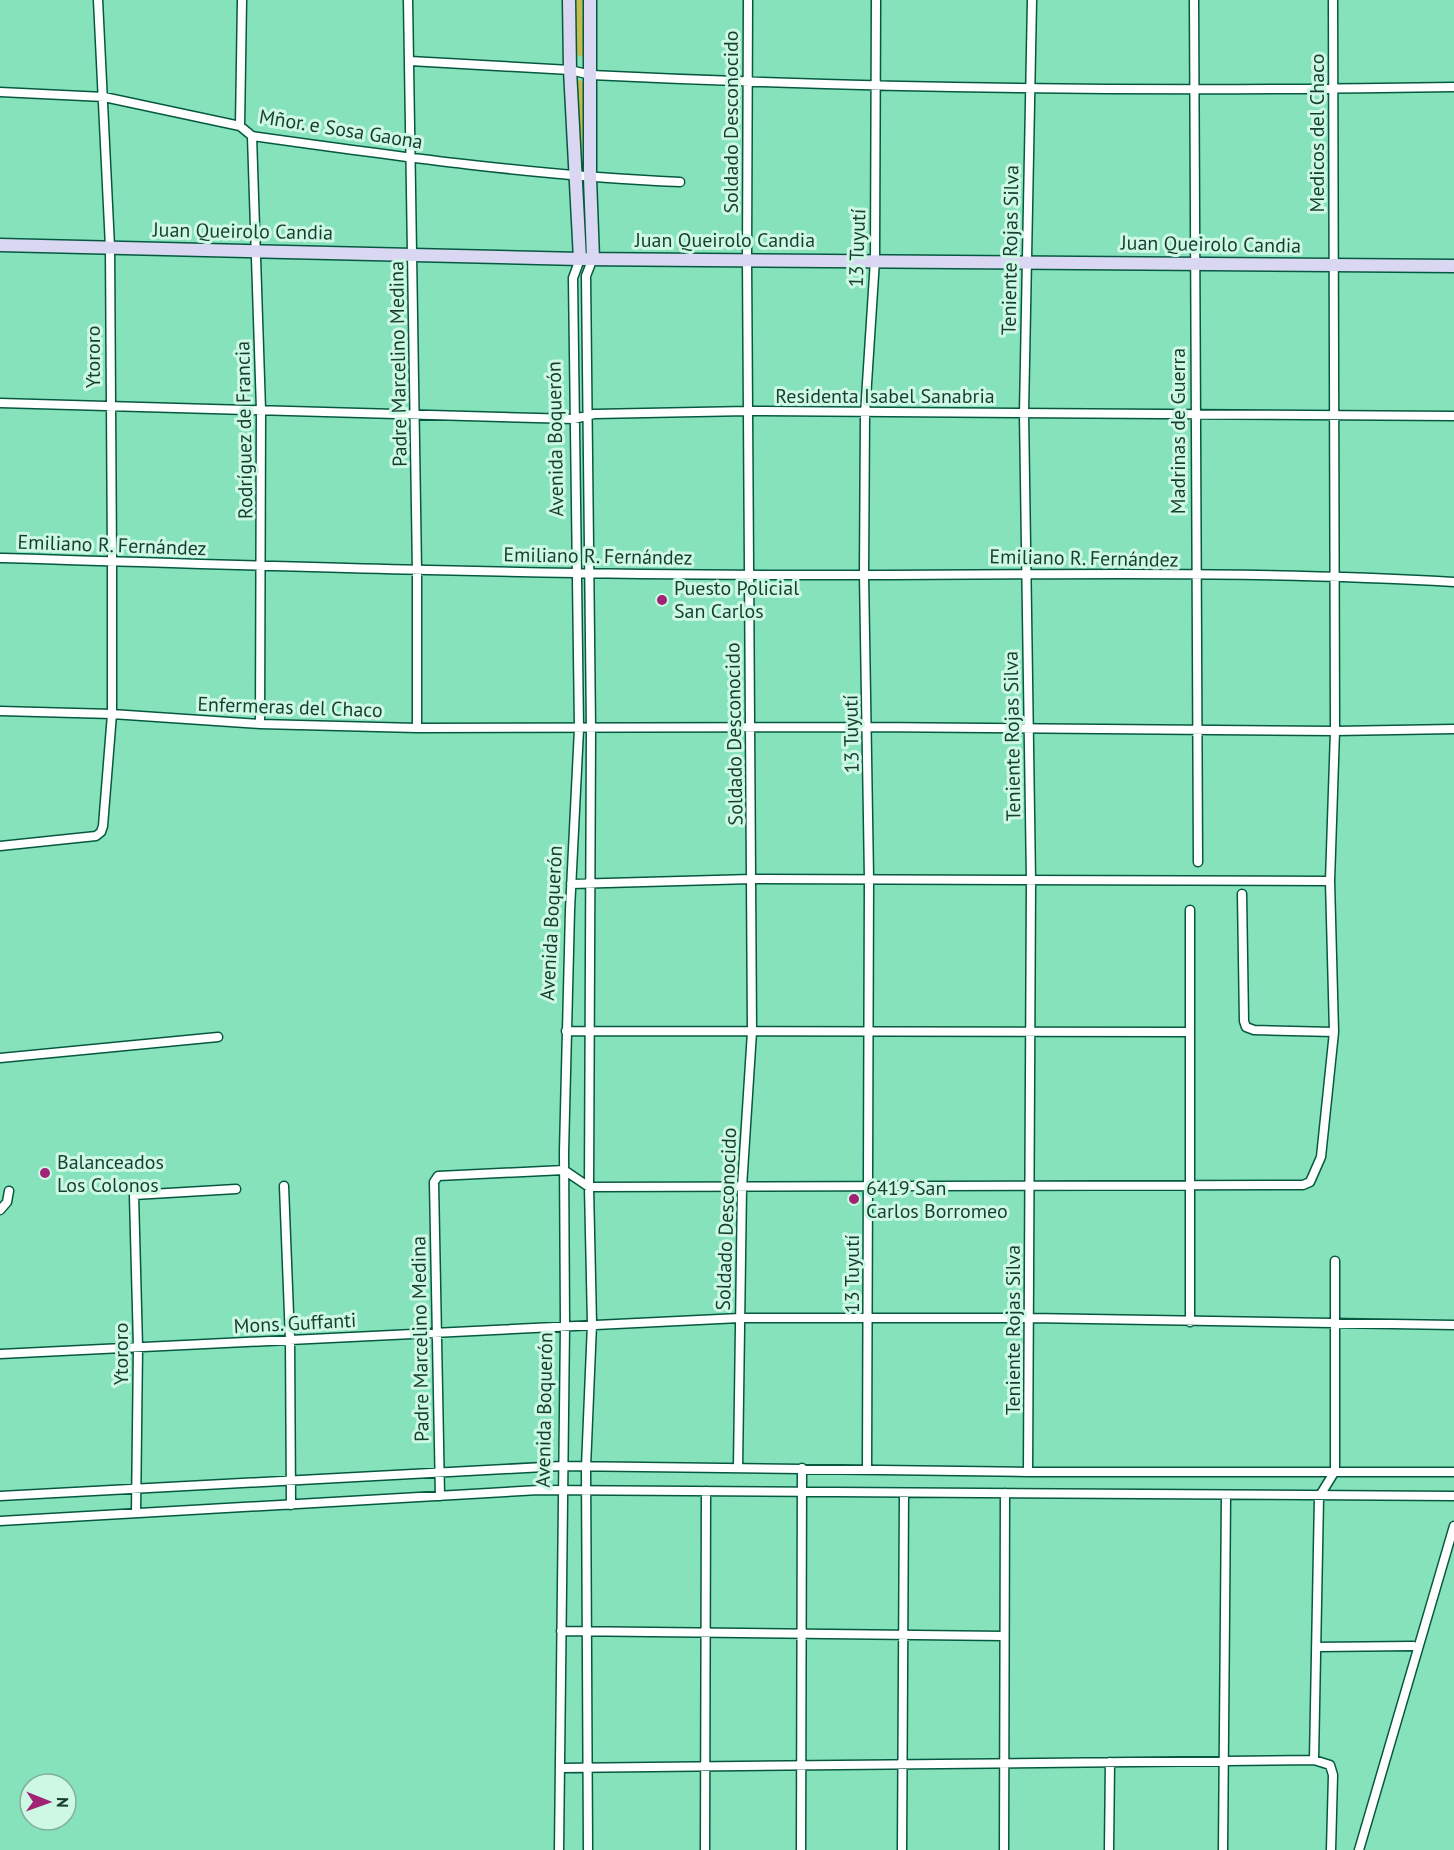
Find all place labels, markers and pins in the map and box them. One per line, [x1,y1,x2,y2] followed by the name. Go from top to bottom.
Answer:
[674,575,799,624] place label: Puesto Policial San Carlos
[655,593,669,607] marker: Puesto Policial San Carlos
[57,1149,164,1198] place label: Balanceados Los Colonos
[38,1166,52,1180] marker: Balanceados Los Colonos
[866,1175,1008,1224] place label: 6419 San Carlos Borromeo
[847,1192,861,1206] marker: 6419 San Carlos Borromeo

